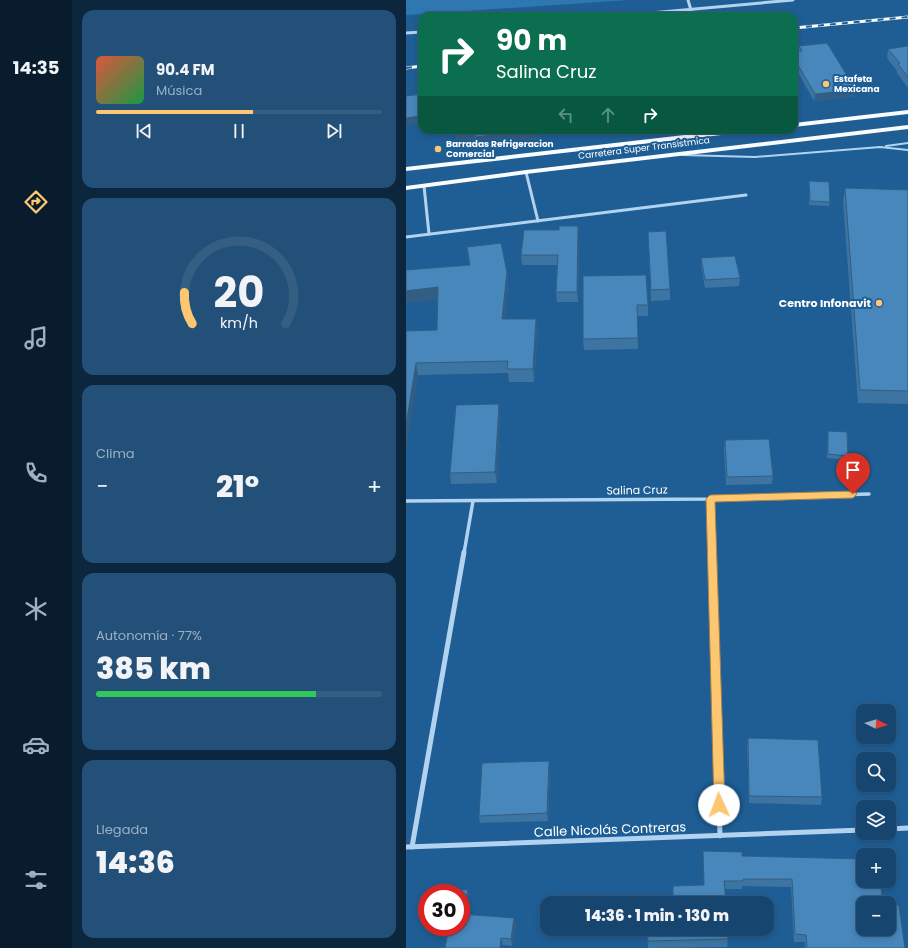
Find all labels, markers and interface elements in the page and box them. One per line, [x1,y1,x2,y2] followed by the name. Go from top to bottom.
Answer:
[496,21,567,60] text: 90 m
[430,28,482,80] icon: right
[13,55,59,80] text: 14:35
[156,59,215,80] text: 90.4 FM
[496,59,596,84] text: Salina Cruz
[834,73,880,95] place label: Estafeta Mexicana
[821,79,831,89] marker: Estafeta Mexicana
[156,81,202,100] text: Música
[555,104,577,126] icon: left
[597,104,619,126] icon: ahead
[639,104,661,126] icon: right
[133,120,155,142] icon: previous
[228,120,250,142] icon: pause
[323,120,345,142] icon: next
[578,134,710,162] street label: Carretera Super Transístmica
[446,138,554,160] place label: Barradas Refrigeracion Comercial
[433,144,443,154] marker: Barradas Refrigeracion Comercial
[22,188,50,216] icon: directions
[214,263,264,322] text: 20
[779,295,872,311] place label: Centro Infonavit
[874,298,884,308] marker: Centro Infonavit
[220,313,258,333] text: km/h
[22,324,50,352] icon: music
[96,444,135,463] text: Clima
[836,453,870,494] pin
[22,459,50,487] icon: phone
[842,459,864,481] icon: arrive
[216,465,259,508] text: 21°
[96,471,108,502] text: −
[367,471,382,502] text: +
[606,481,668,499] street label: Salina Cruz
[22,595,50,623] icon: climate
[96,626,202,645] text: Autonomía · 77%
[96,647,211,690] text: 385 km
[856,704,896,744] north arrow
[856,704,896,936] map controls
[22,731,50,759] icon: car
[856,752,896,792] button: search
[698,784,740,826] position arrow
[856,800,896,840] button: layers
[534,817,687,842] street label: Calle Nicolás Contreras
[96,820,148,839] text: Llegada
[96,841,175,884] text: 14:36
[856,848,896,888] button: +
[22,866,50,894] icon: filters
[418,884,470,936] speed limit sign: 30
[856,896,896,936] button: −
[585,905,729,926] text: 14:36 · 1 min · 130 m

